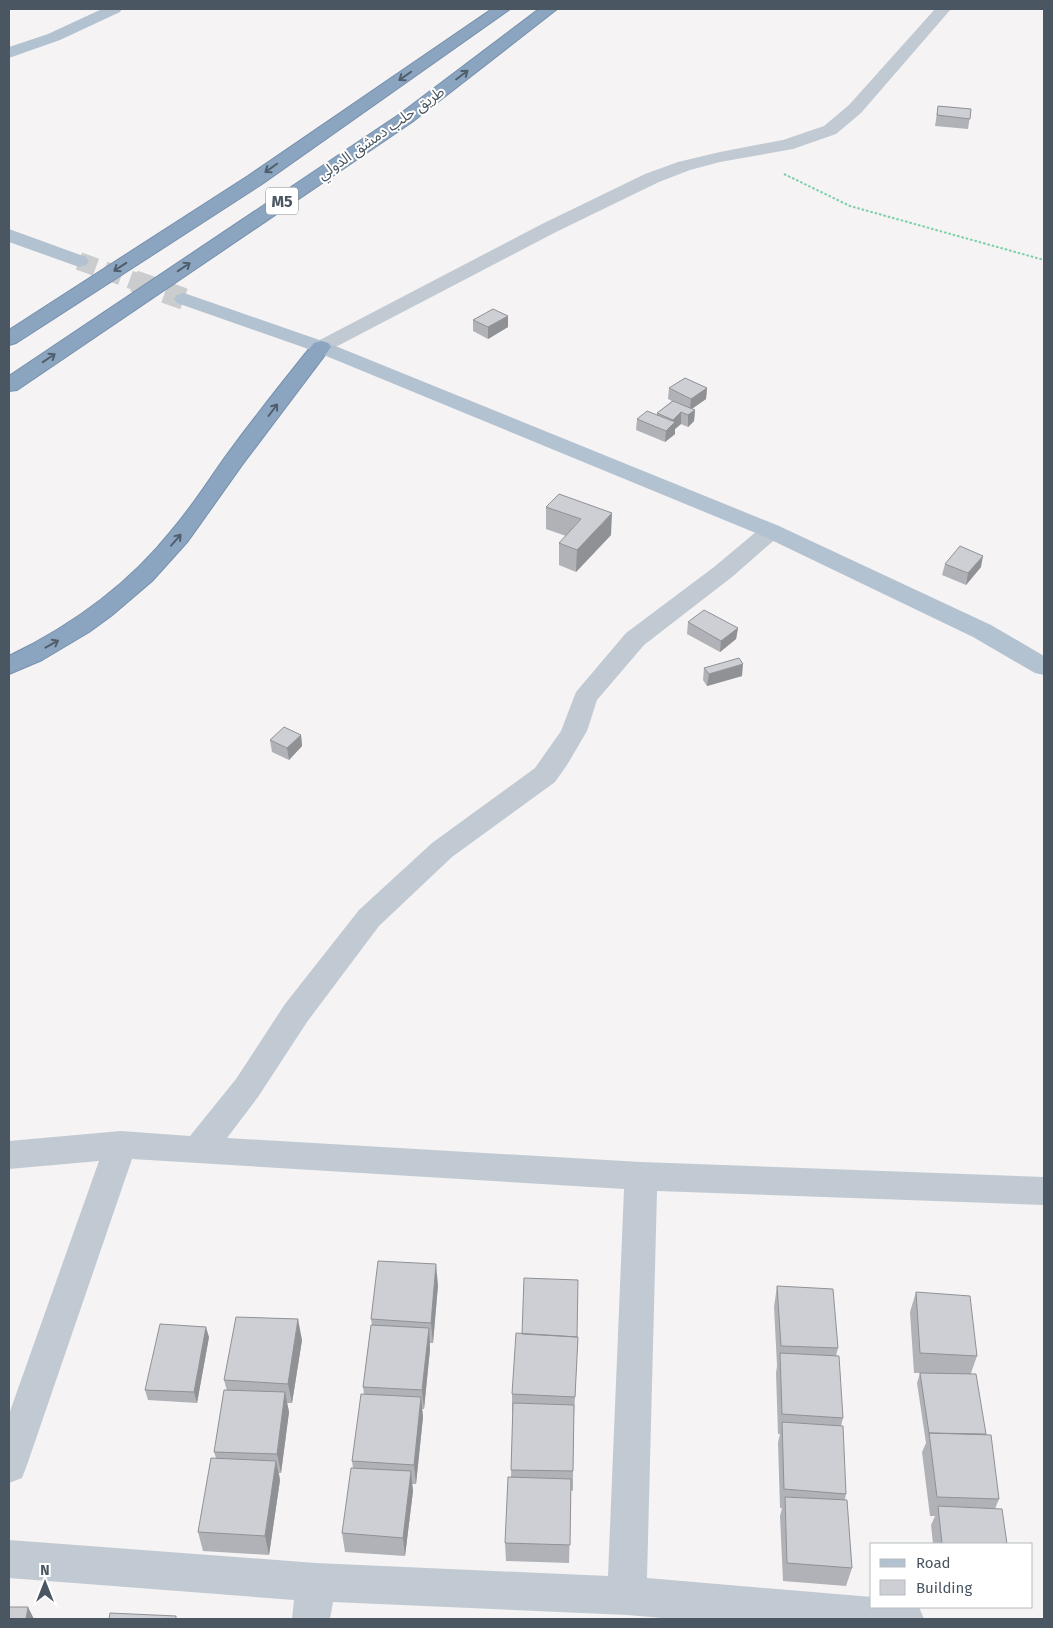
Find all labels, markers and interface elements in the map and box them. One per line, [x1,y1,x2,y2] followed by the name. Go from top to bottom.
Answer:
[455,70,468,81] one-way arrow
[398,71,412,81] one-way arrow
[314,82,449,186] street label: طريق حلب دمشق الدولي
[264,163,278,174] one-way arrow
[266,188,298,215] road number: M5
[114,262,128,272] one-way arrow
[177,262,191,272] one-way arrow
[42,352,56,363] one-way arrow
[268,403,278,417] one-way arrow
[170,534,181,547] one-way arrow
[45,639,60,649] one-way arrow
[870,1543,1033,1608] legend
[916,1554,951,1572] text: Road
[20,1558,70,1608] north arrow
[40,1562,50,1579] text: N
[916,1579,972,1597] text: Building

